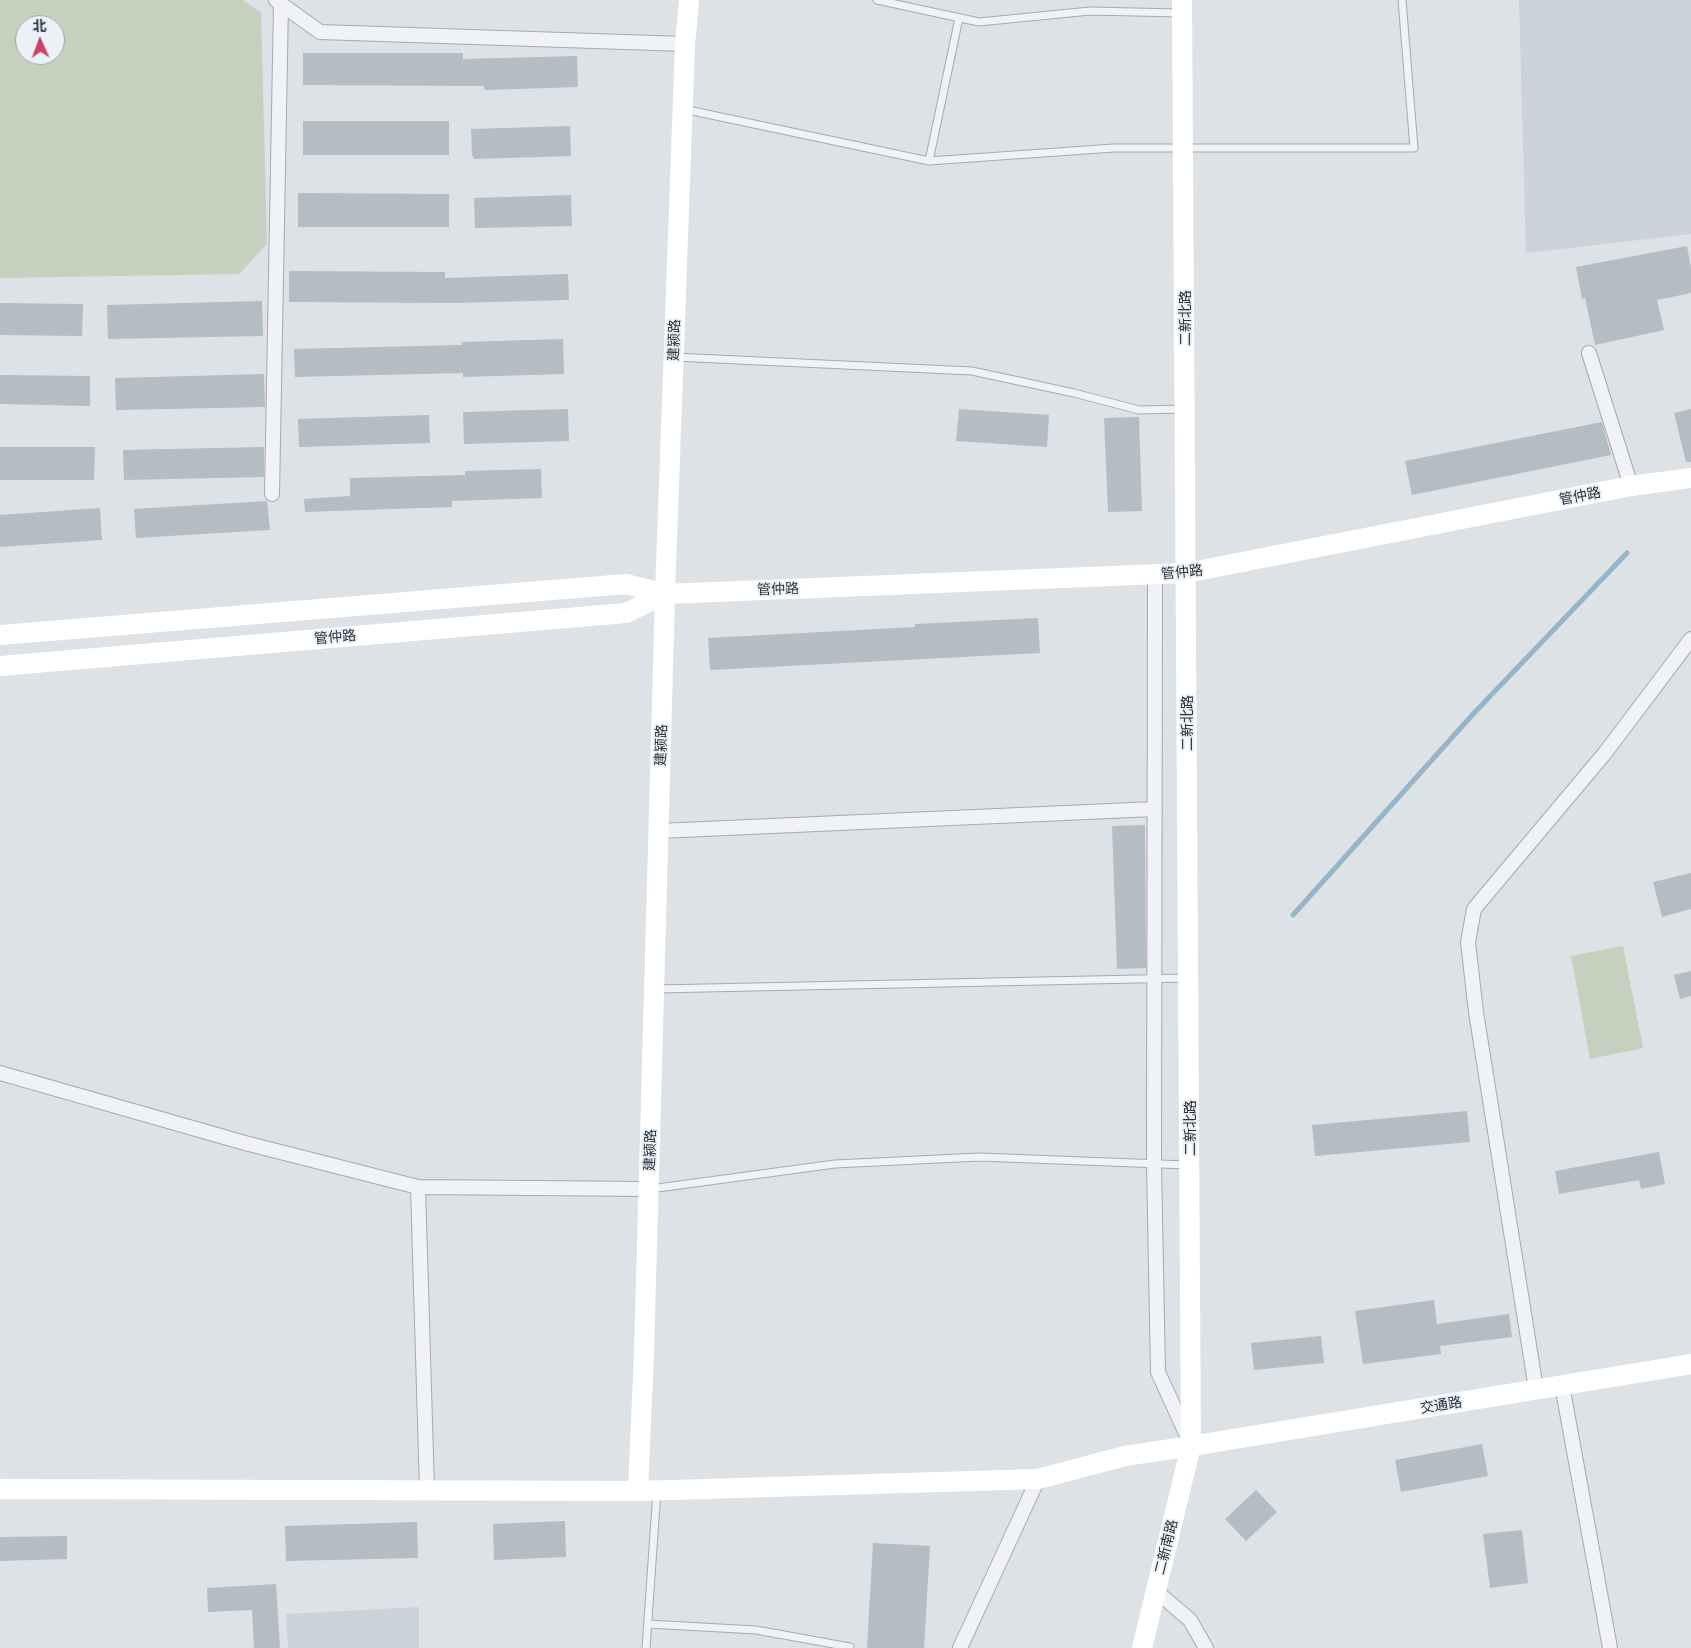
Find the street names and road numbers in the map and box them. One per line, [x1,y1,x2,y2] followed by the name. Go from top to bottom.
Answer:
[1177,290,1193,346] street label: 二新北路
[665,319,683,361] street label: 建颍路
[1558,484,1602,508] street label: 管仲路
[1160,561,1204,583] street label: 管仲路
[757,580,799,598] street label: 管仲路
[313,627,357,647] street label: 管仲路
[1179,695,1195,751] street label: 二新北路
[652,724,670,766] street label: 建颍路
[1182,1100,1198,1156] street label: 二新北路
[641,1129,659,1171] street label: 建颍路
[1419,1393,1463,1417] street label: 交通路
[1151,1518,1181,1576] street label: 二新南路

